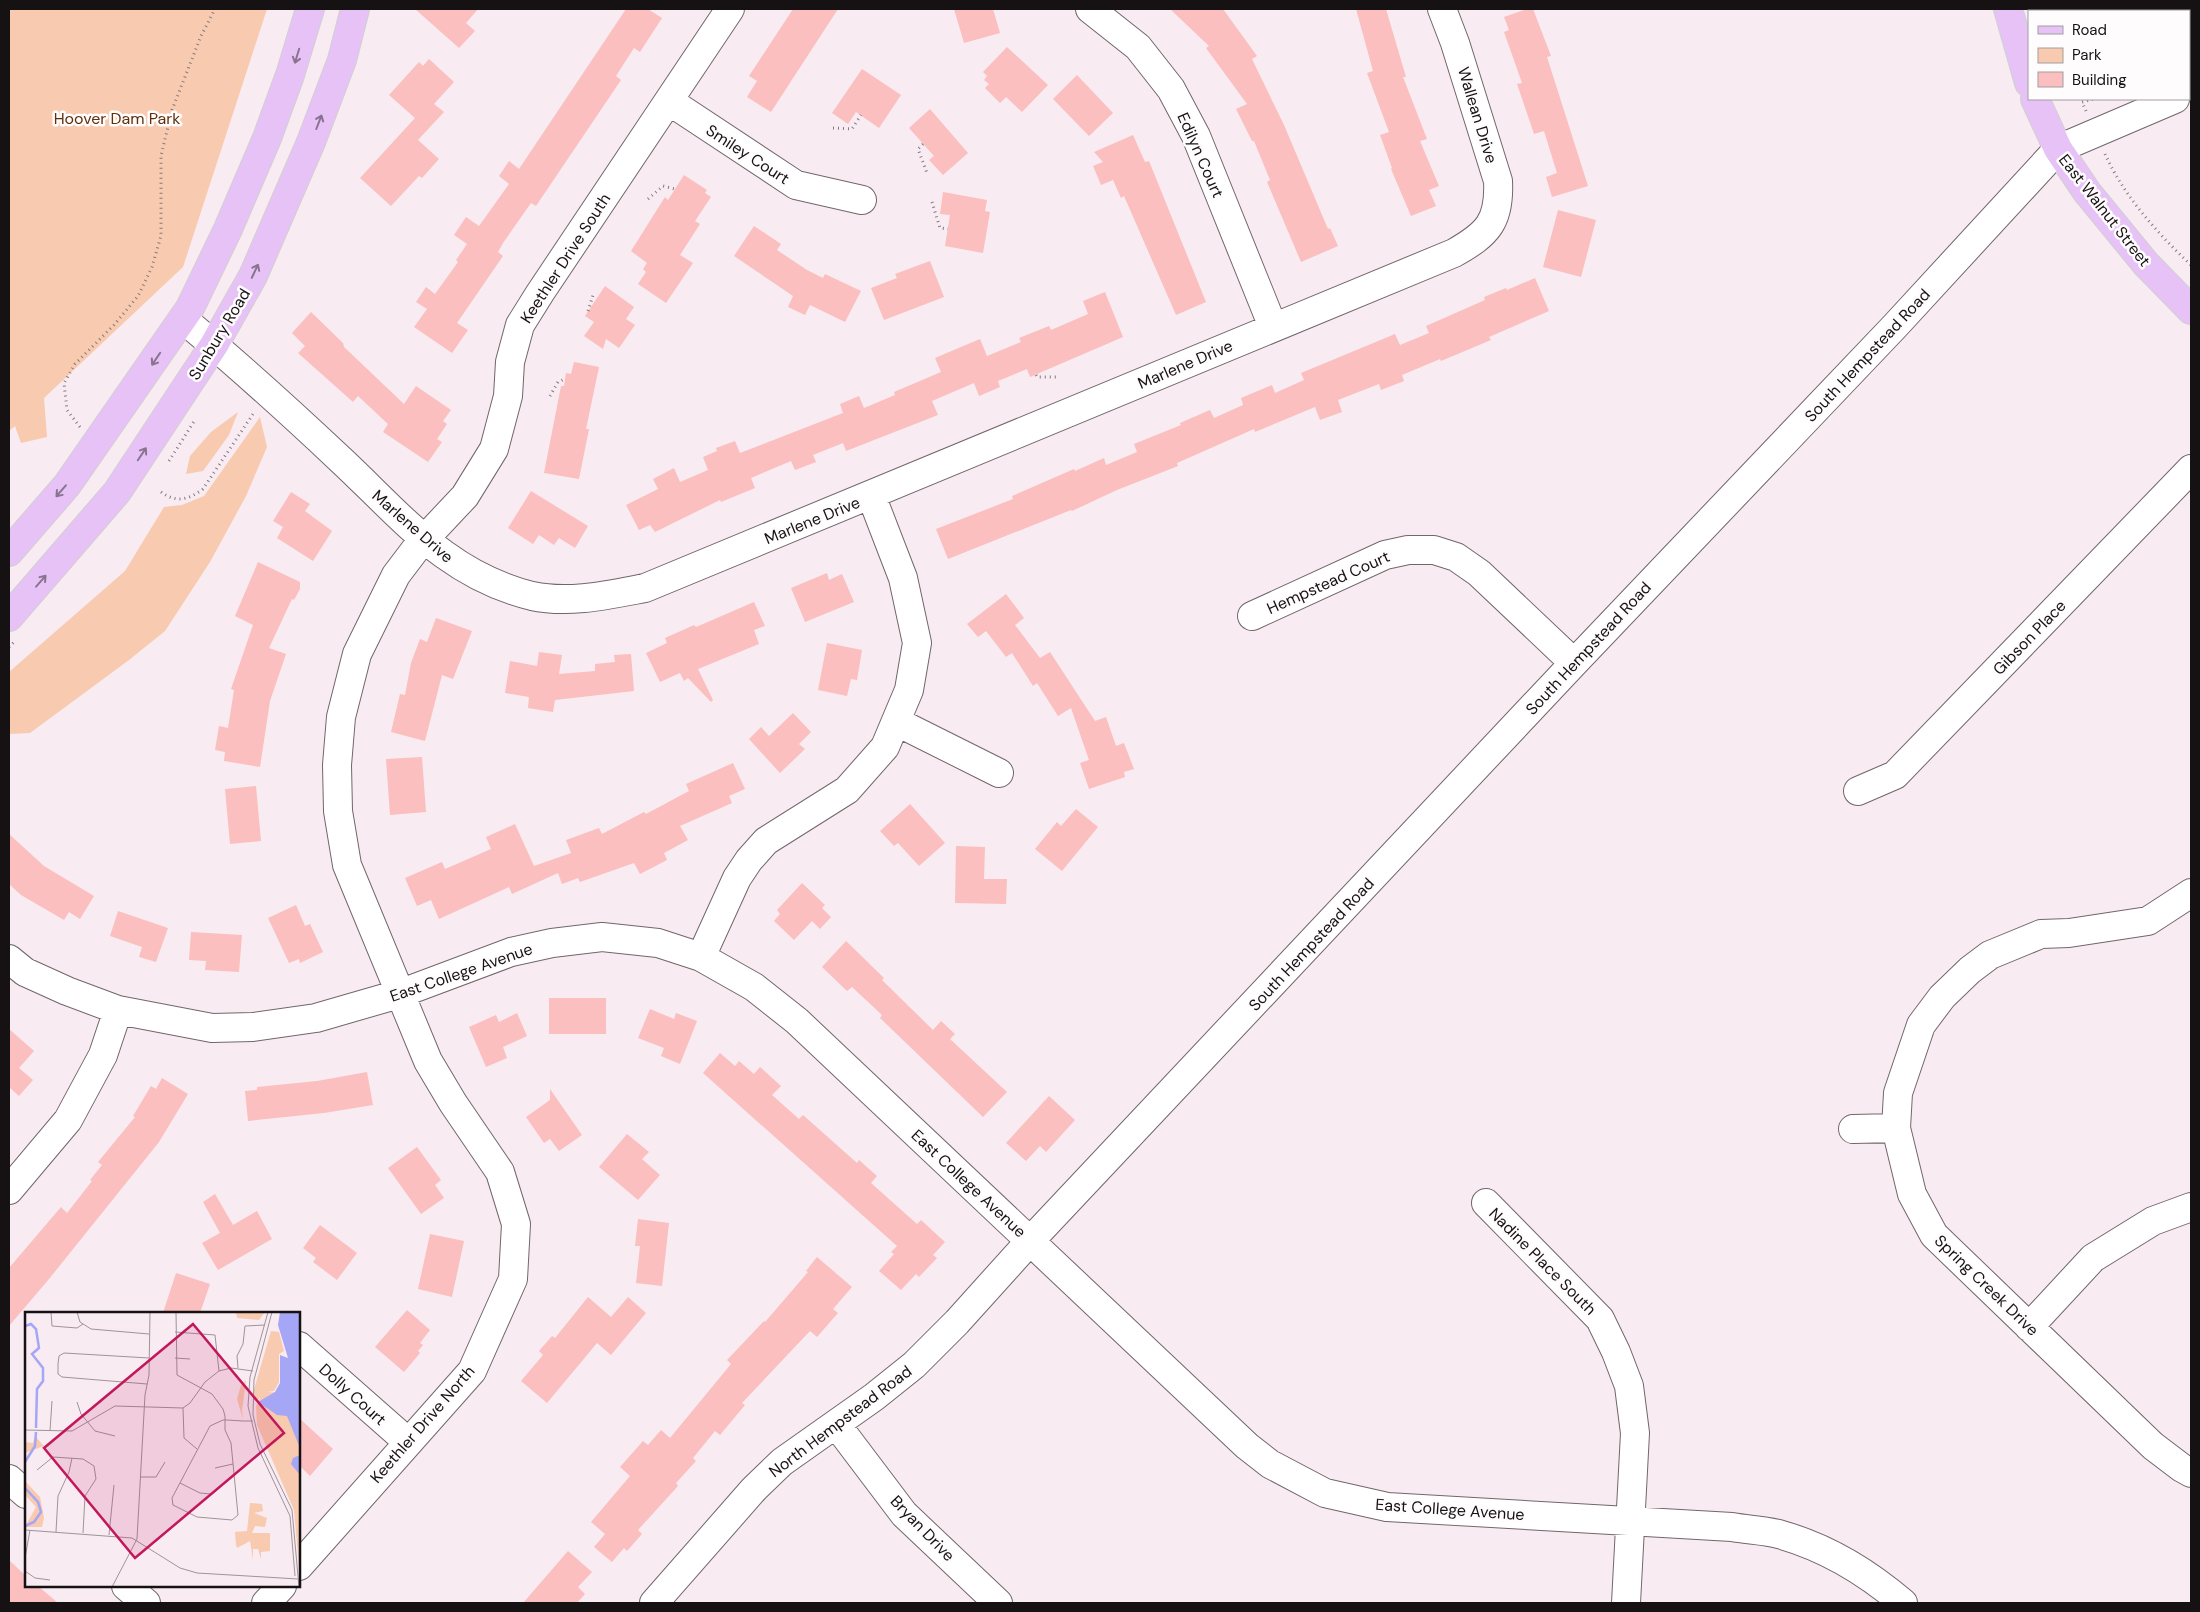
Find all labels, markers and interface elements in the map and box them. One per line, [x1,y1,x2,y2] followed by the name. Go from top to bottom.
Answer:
[2028,10,2190,100] legend
[2072,20,2107,40] text: Road
[2072,45,2102,65] text: Park
[291,47,301,63] one-way arrow
[1453,64,1502,166] street label: Wallean Drive
[2072,70,2127,90] text: Building
[54,108,180,129] park label: Hoover Dam Park
[1172,109,1229,201] street label: Edilyn Court
[315,115,324,130] one-way arrow
[702,120,793,189] street label: Smiley Court
[2054,150,2155,271] street label: East Walnut Street
[516,189,615,327] street label: Keethler Drive South
[250,264,260,279] one-way arrow
[1800,284,1935,426] street label: South Hempstead Road
[184,285,255,384] street label: Sunbury Road
[1135,335,1236,394] street label: Marlene Drive
[151,352,161,366] one-way arrow
[137,447,147,461] one-way arrow
[56,485,67,498] one-way arrow
[368,485,458,567] street label: Marlene Drive
[761,492,863,549] street label: Marlene Drive
[1263,546,1393,619] street label: Hempstead Court
[35,574,47,587] one-way arrow
[1521,577,1656,719] street label: South Hempstead Road
[1988,595,2071,679] street label: Gibson Place
[1244,873,1379,1015] street label: South Hempstead Road
[387,938,535,1007] street label: East College Avenue
[907,1125,1030,1242] street label: East College Avenue
[1484,1203,1601,1320] street label: Nadine Place South
[1930,1230,2043,1340] street label: Spring Creek Drive
[25,1312,300,1587] inset map
[315,1359,391,1430] street label: Dolly Court
[366,1361,479,1487] street label: Keethler Drive North
[765,1361,916,1482] street label: North Hempstead Road
[886,1491,959,1566] street label: Bryan Drive
[1375,1494,1525,1525] street label: East College Avenue

